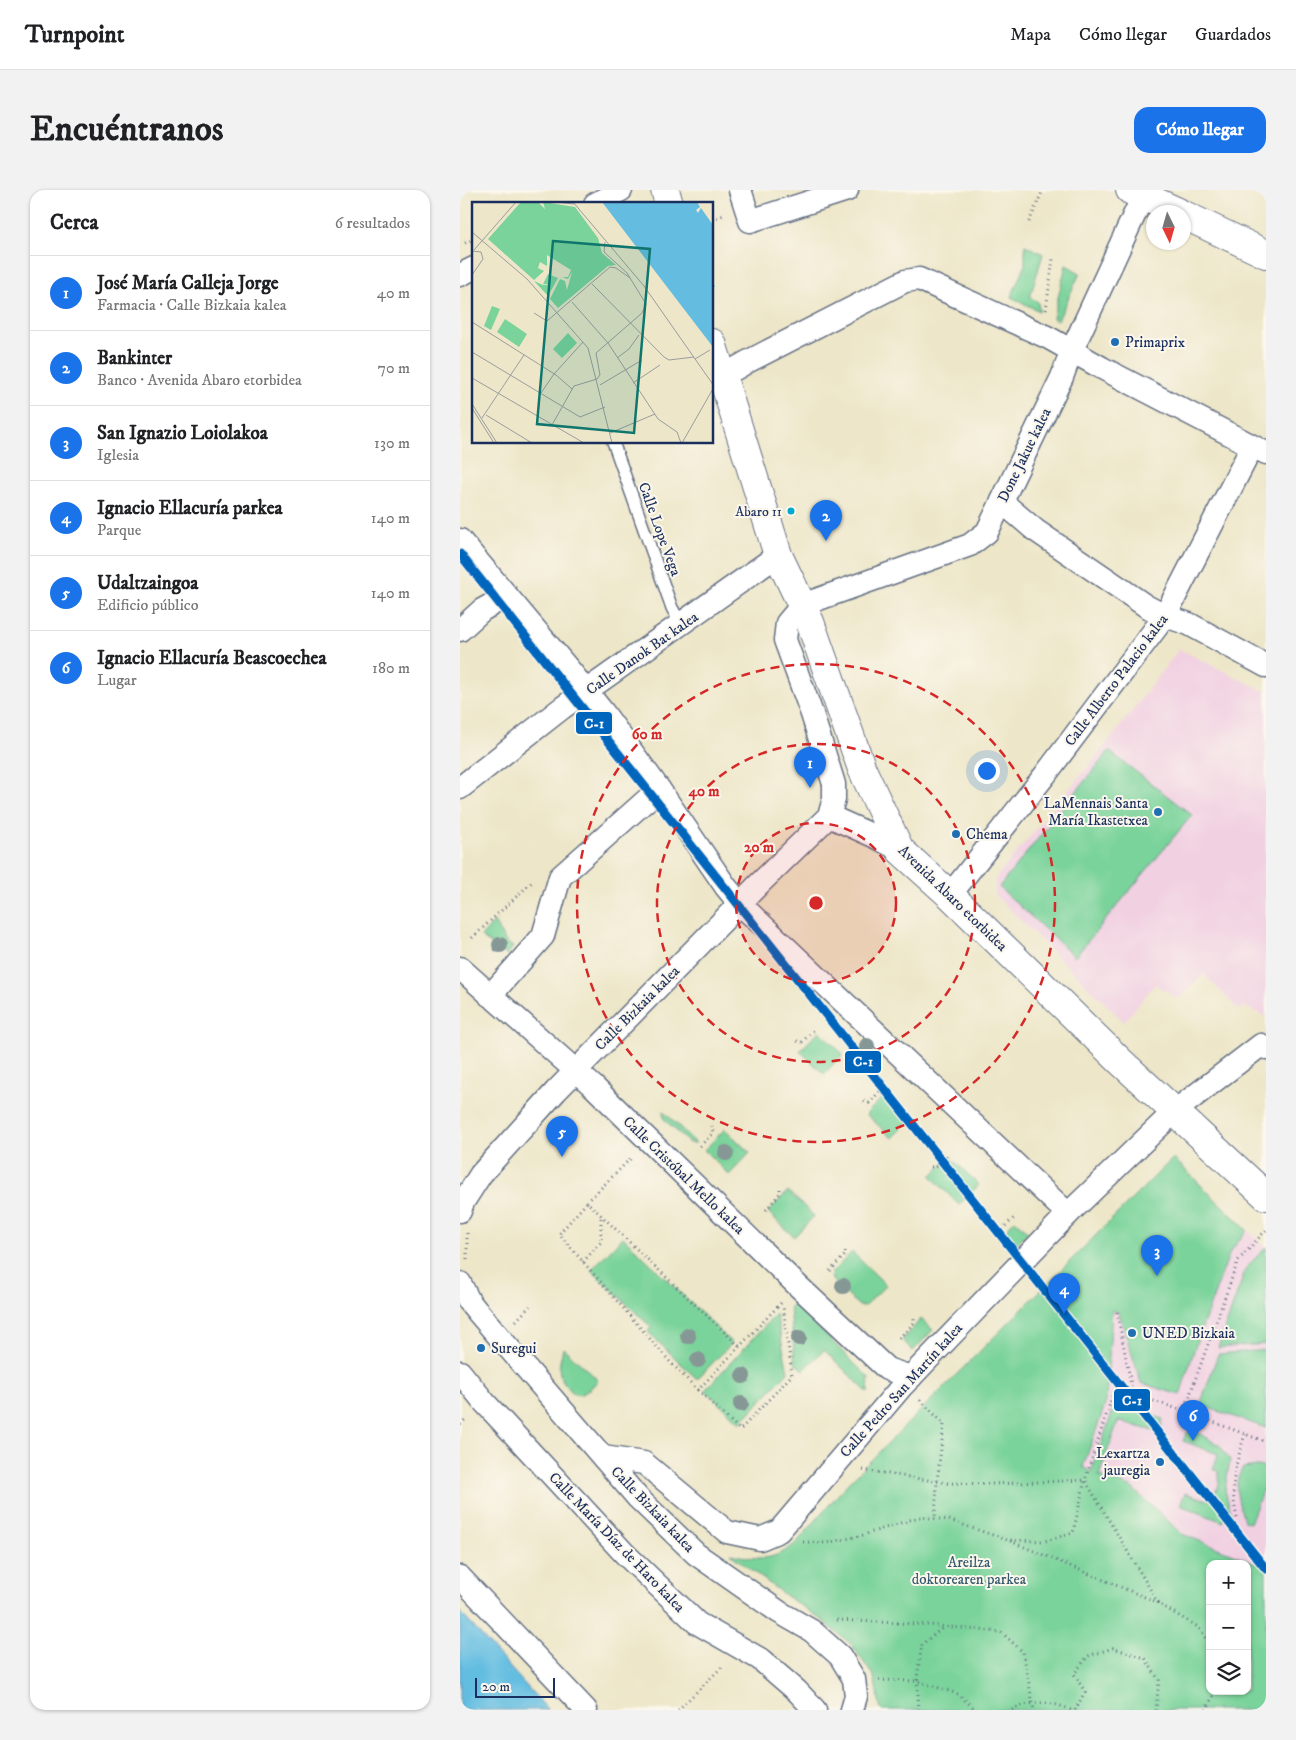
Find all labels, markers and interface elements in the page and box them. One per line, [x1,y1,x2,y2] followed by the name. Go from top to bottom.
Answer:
[25,20,124,50] text: Turnpoint
[1010,24,1051,46] text: Mapa
[1079,24,1167,46] text: Cómo llegar
[1195,24,1271,46] text: Guardados
[1134,107,1266,153] button: Cómo llegar
[30,108,224,152] text: Encuéntranos
[472,202,714,444] inset map
[1146,205,1191,250] north arrow
[50,210,98,236] text: Cerca
[335,213,410,233] text: 6 resultados
[97,272,279,295] text: José María Calleja Jorge
[63,283,69,303] text: 1
[377,283,410,303] text: 40 m
[97,295,287,315] text: Farmacia · Calle Bizkaia kalea
[1125,333,1186,352] place label: Primaprix
[1109,336,1121,348] marker: Primaprix
[97,347,172,370] text: Bankinter
[62,358,70,378] text: 2
[378,358,410,378] text: 70 m
[97,370,302,390] text: Banco · Avenida Abaro etorbidea
[993,404,1056,505] street label: Done Jakue kalea
[97,422,268,445] text: San Ignazio Loiolakoa
[63,433,69,453] text: 3
[374,433,410,453] text: 130 m
[97,445,139,465] text: Iglesia
[634,480,685,579] street label: Calle Lope Vega
[97,497,283,520] text: Ignacio Ellacuría parkea
[810,500,842,541] pin: 2
[735,503,782,521] place label: Abaro 11
[786,506,796,516] marker: Abaro 11
[61,508,71,528] text: 4
[371,508,410,528] text: 140 m
[97,520,141,540] text: Parque
[97,572,198,595] text: Udaltzaingoa
[62,583,70,603] text: 5
[371,583,410,603] text: 140 m
[97,595,198,615] text: Edificio público
[582,607,703,699] street label: Calle Danok Bat kalea
[1060,610,1173,750] street label: Calle Alberto Palacio kalea
[97,647,327,670] text: Ignacio Ellacuría Beascoechea
[62,658,70,678] text: 6
[372,658,410,678] text: 180 m
[97,670,137,690] text: Lugar
[575,711,613,735] line badge: C-1
[584,715,604,733] text: C-1
[632,725,663,744] text: 60 m
[794,747,826,788] pin: 1
[974,758,1000,784] your location
[687,782,720,801] text: 40 m
[1044,794,1149,830] place label: LaMennais Santa María Ikastetxea
[1152,806,1164,818] marker: LaMennais Santa María Ikastetxea
[966,825,1008,844] place label: Chema
[950,828,962,840] marker: Chema
[744,838,775,857] text: 20 m
[894,841,1012,956] street label: Avenida Abaro etorbidea
[807,894,825,912] centre of rings
[591,961,684,1055] street label: Calle Bizkaia kalea
[844,1050,882,1074] line badge: C-1
[853,1053,873,1071] text: C-1
[619,1112,749,1239] street label: Calle Cristóbal Mello kalea
[546,1116,578,1157] pin: 5
[1141,1235,1173,1276] pin: 3
[1048,1273,1080,1314] pin: 4
[836,1319,967,1462] street label: Calle Pedro San Martín kalea
[1142,1324,1235,1343] place label: UNED Bizkaia
[1126,1327,1138,1339] marker: UNED Bizkaia
[491,1339,536,1358] place label: Suregui
[475,1342,487,1354] marker: Suregui
[1113,1388,1151,1412] line badge: C-1
[1122,1392,1142,1410] text: C-1
[1177,1400,1209,1441] pin: 6
[1096,1444,1151,1480] place label: Lexartza jauregia
[1154,1456,1166,1468] marker: Lexartza jauregia
[607,1462,699,1557] street label: Calle Bizkaia kalea
[545,1468,689,1617] street label: Calle María Díaz de Haro kalea
[912,1553,1027,1589] park label: Areilza doktorearen parkea
[1206,1560,1251,1695] map controls
[1206,1560,1251,1605] button: +
[1206,1605,1251,1650] button: −
[1206,1650,1251,1695] button: layers
[475,1675,555,1698] scale bar
[482,1678,510,1696] text: 20 m

